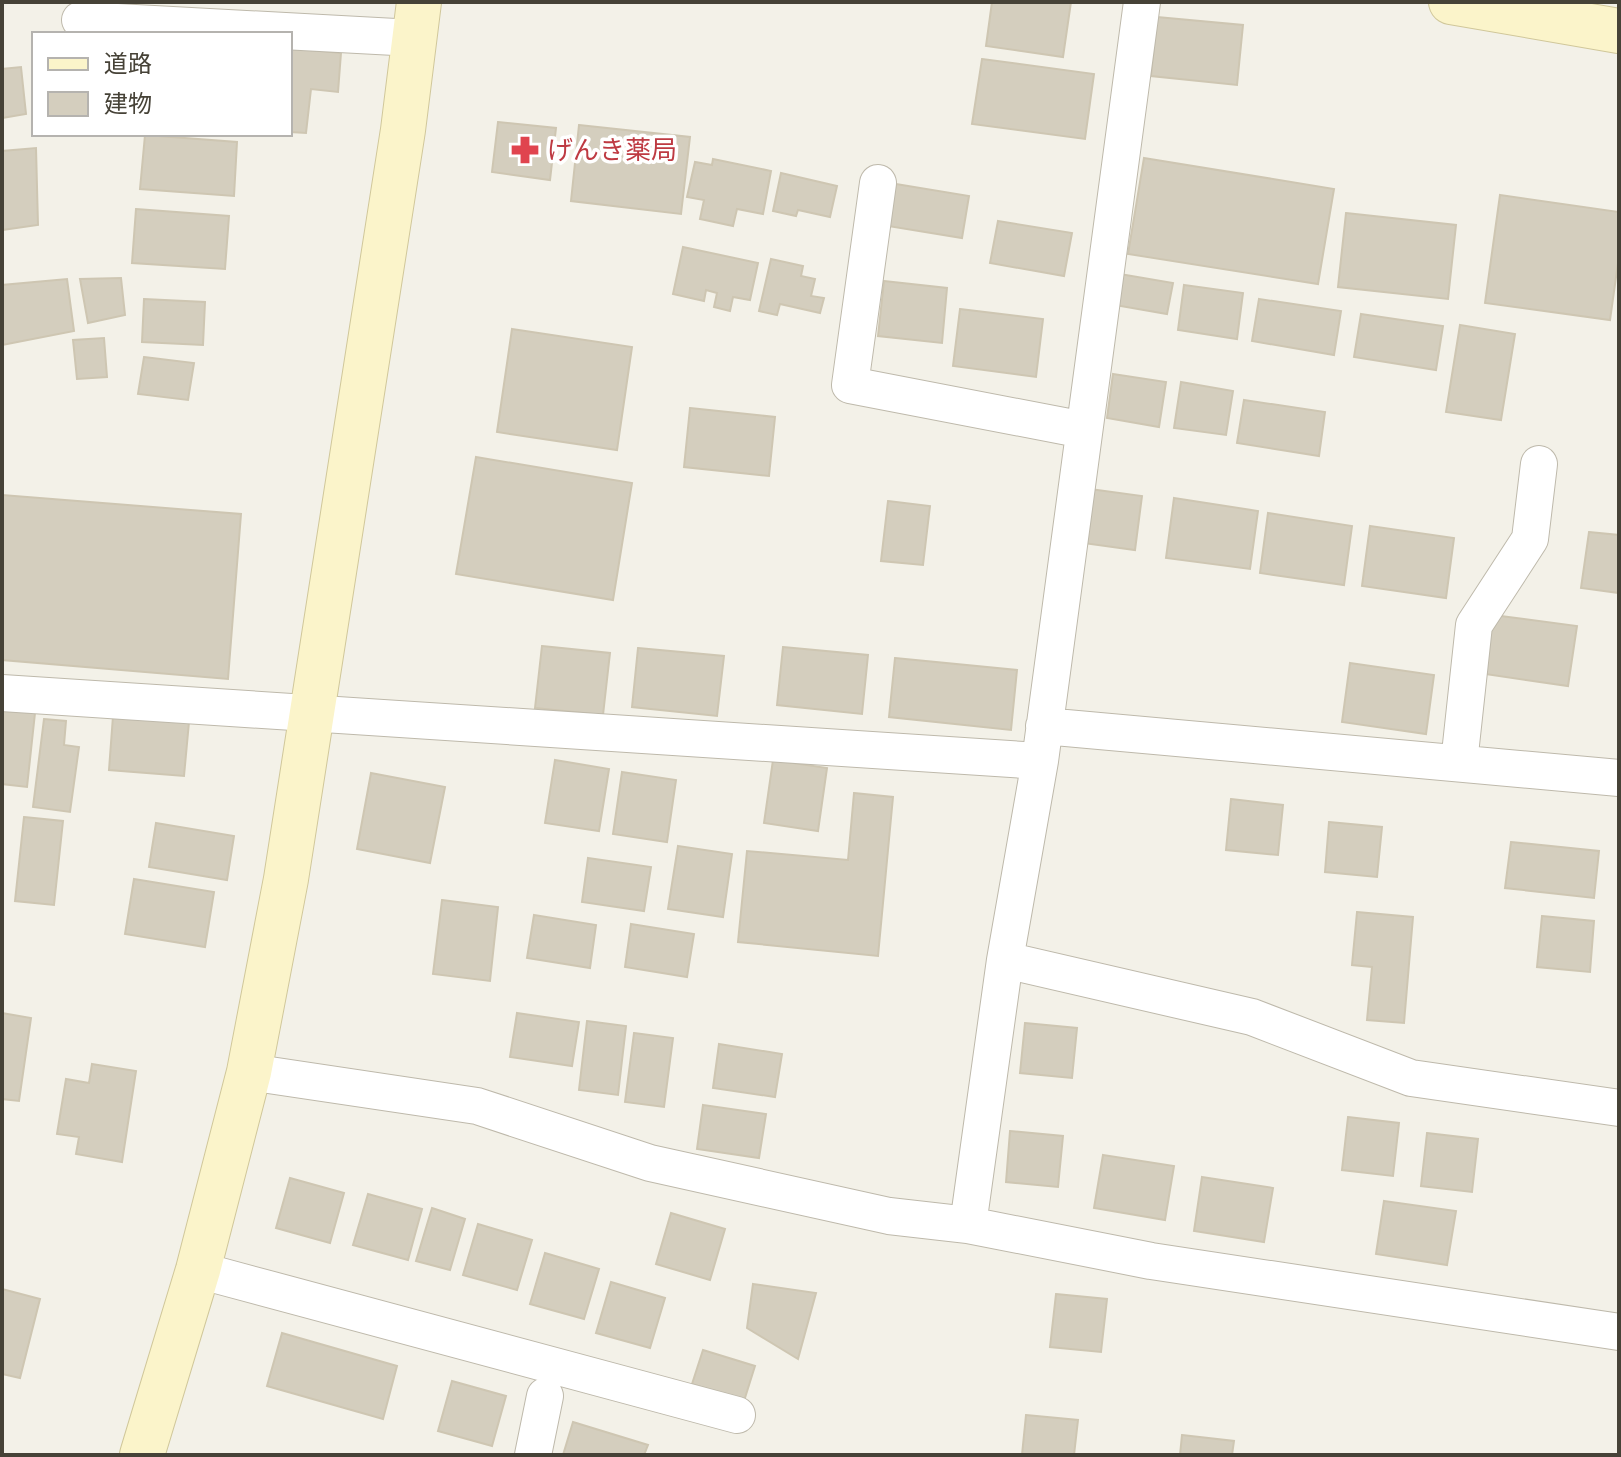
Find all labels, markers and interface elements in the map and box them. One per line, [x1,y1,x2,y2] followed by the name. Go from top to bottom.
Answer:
[32,32,292,136] legend
[104,47,152,79] text: 道路
[104,87,152,119] text: 建物
[547,132,677,167] place label: げんき薬局
[510,135,540,165] pharmacy icon: げんき薬局

